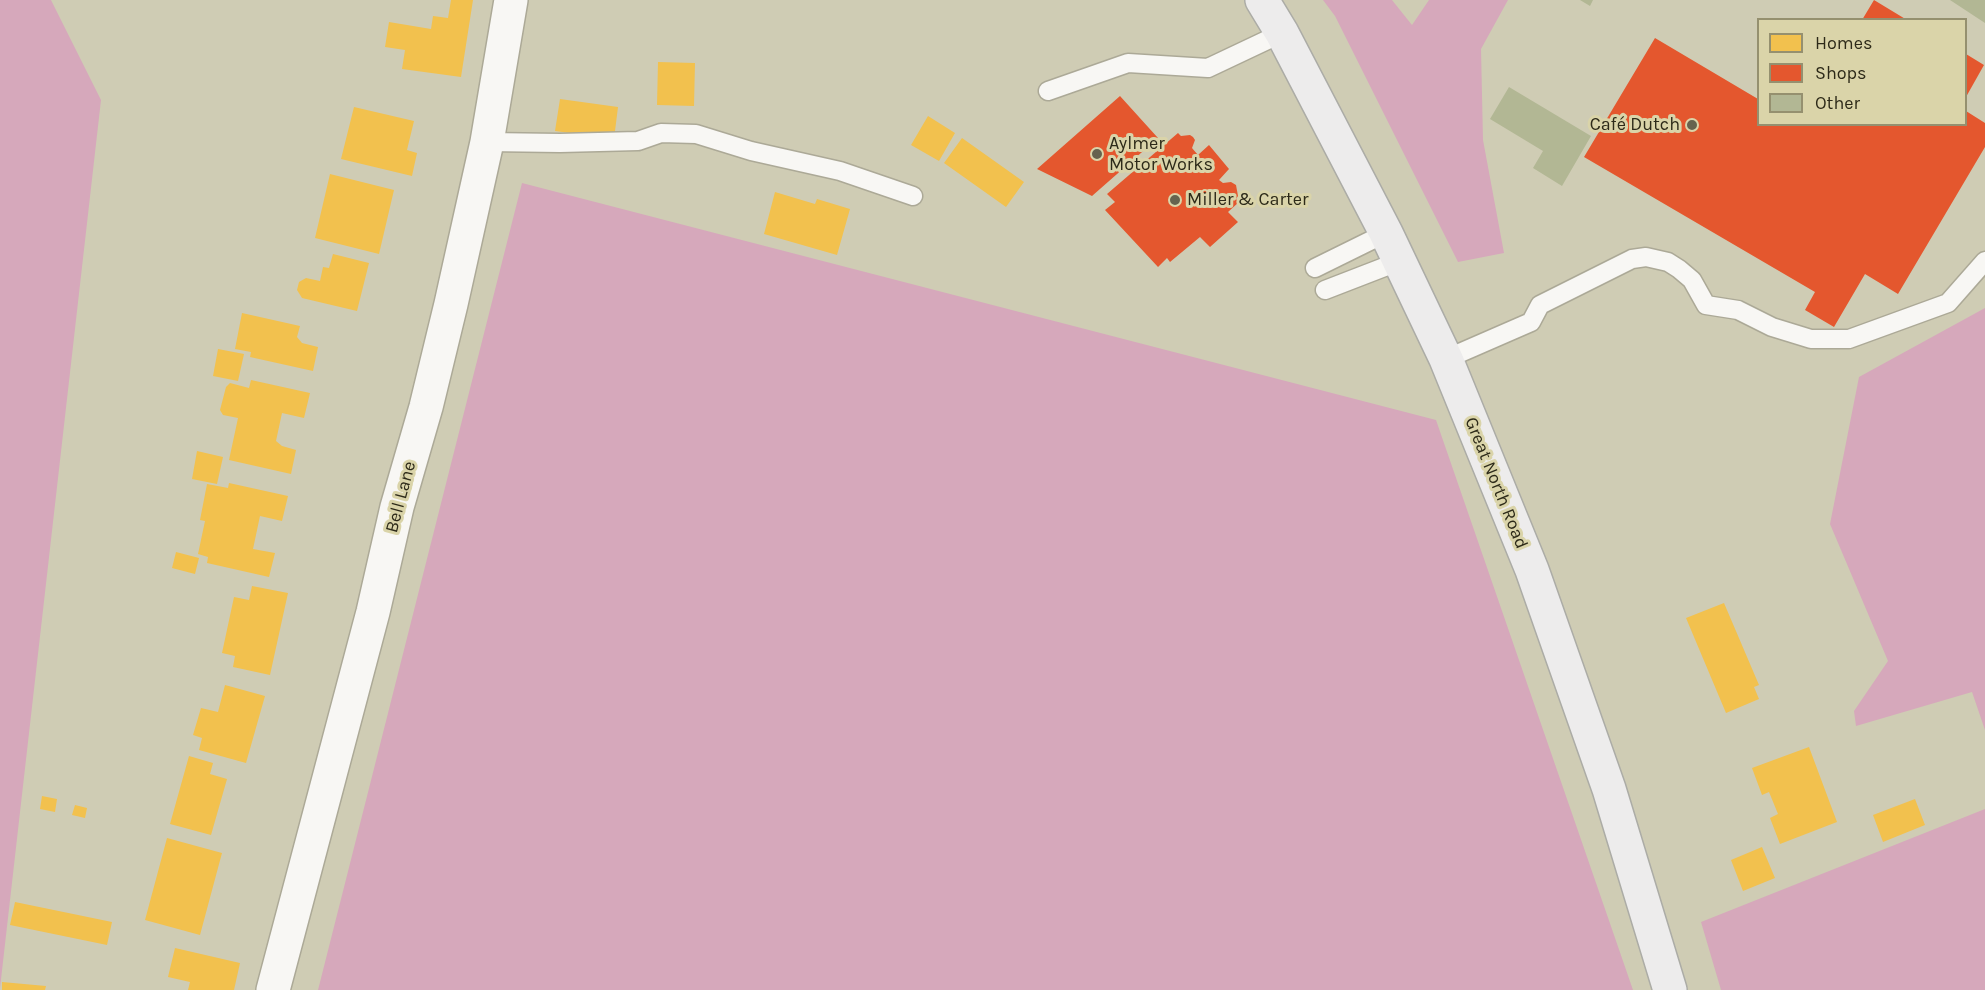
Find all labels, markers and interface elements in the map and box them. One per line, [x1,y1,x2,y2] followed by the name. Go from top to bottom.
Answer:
[1757,18,1967,126] legend
[1815,32,1872,54] text: Homes
[1815,62,1867,84] text: Shops
[1815,92,1860,114] text: Other
[1590,114,1680,136] place label: Café Dutch
[1685,118,1699,132] marker: Café Dutch
[1109,133,1213,176] place label: Aylmer Motor Works
[1090,147,1104,161] marker: Aylmer Motor Works
[1187,189,1308,211] place label: Miller & Carter
[1168,193,1182,207] marker: Miller & Carter
[1460,414,1532,552] street label: Great North Road
[381,459,421,535] street label: Bell Lane

